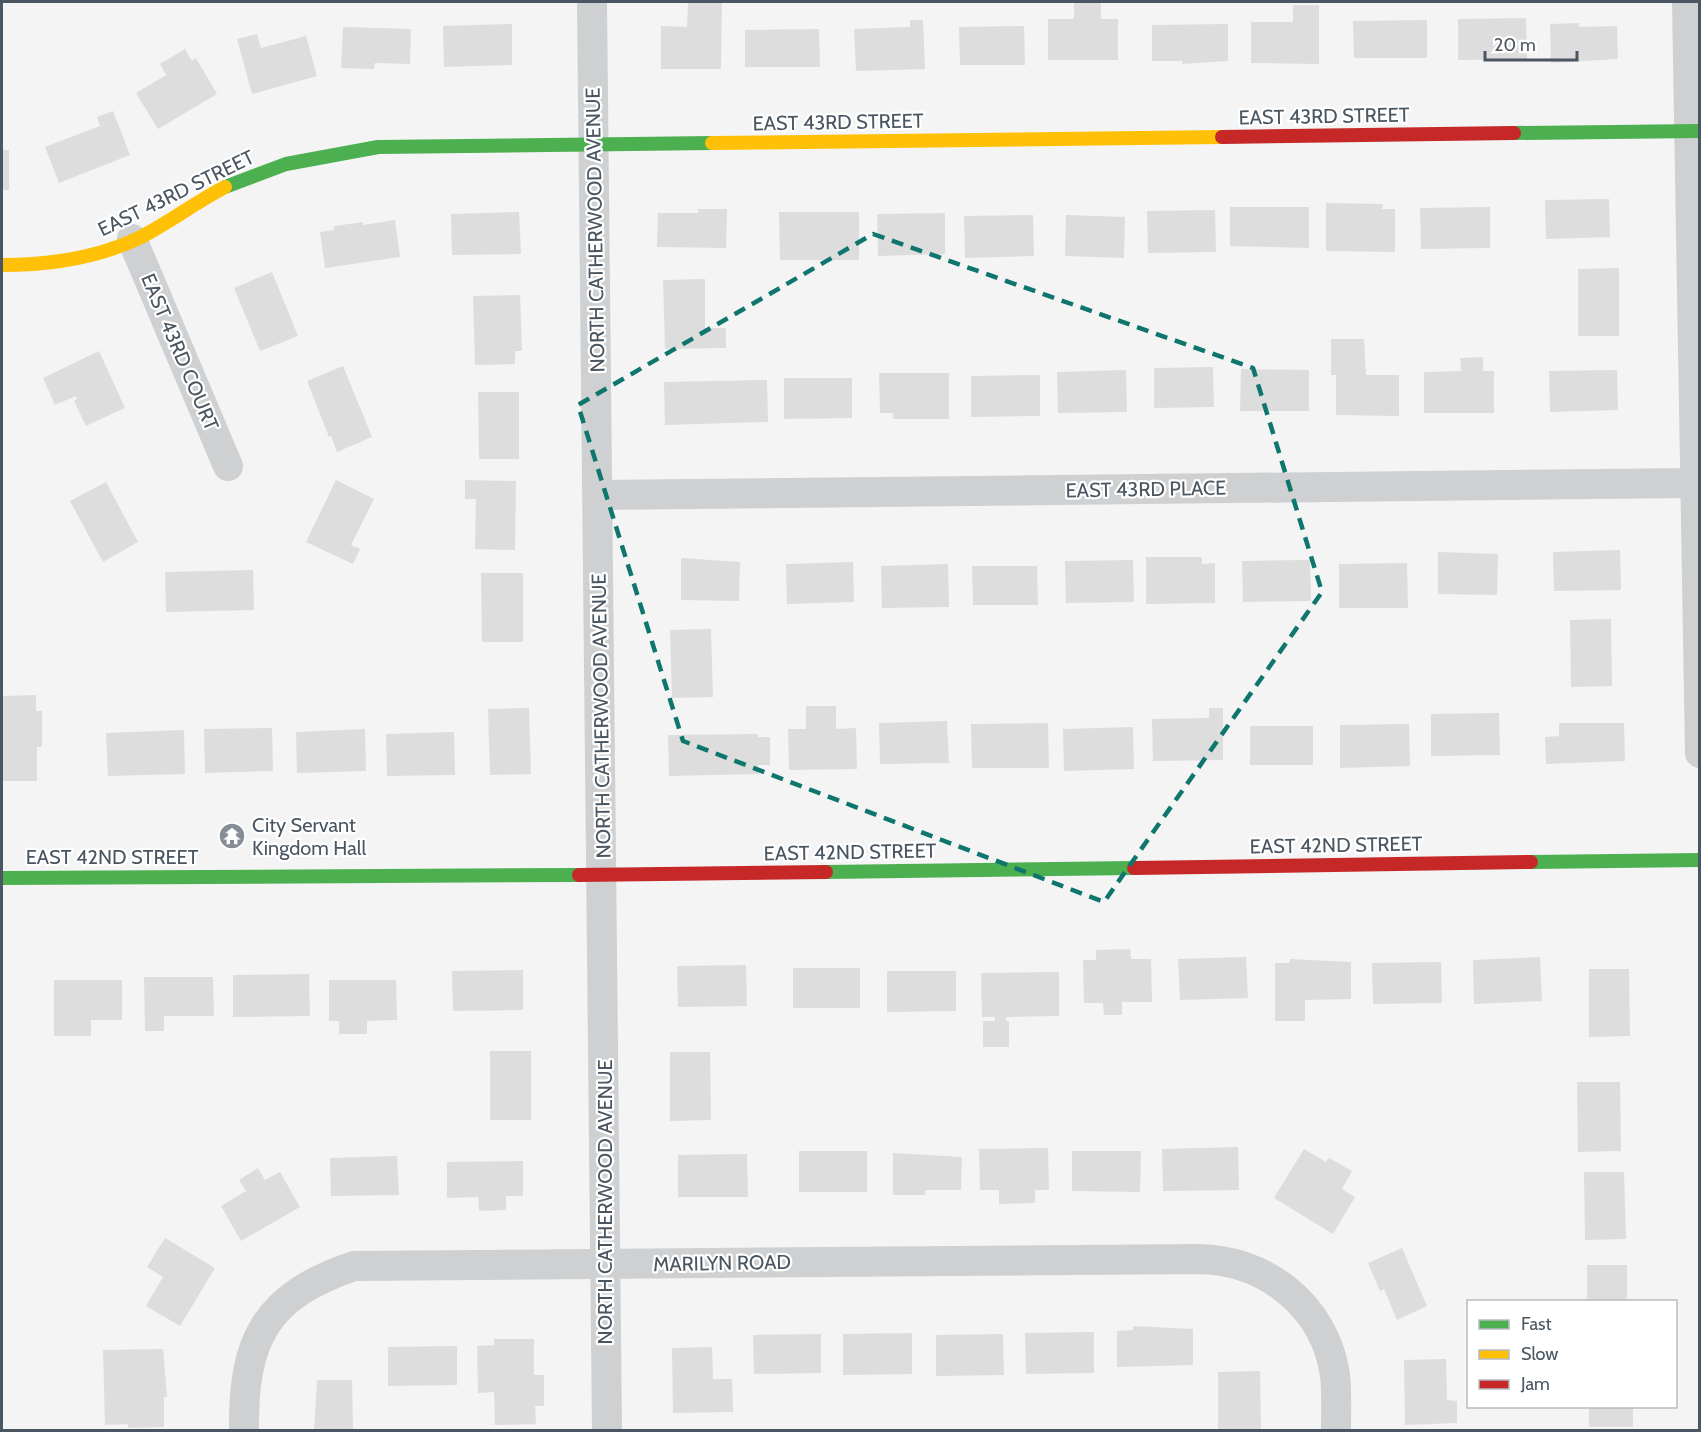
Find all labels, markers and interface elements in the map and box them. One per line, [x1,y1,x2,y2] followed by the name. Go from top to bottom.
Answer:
[1485,24,1576,62] scale bar
[1494,34,1536,56] text: 20 m
[581,87,609,373] street label: NORTH CATHERWOOD AVENUE
[1238,103,1410,129] street label: EAST 43RD STREET
[752,109,924,135] street label: EAST 43RD STREET
[94,145,258,241] street label: EAST 43RD STREET
[136,270,224,434] street label: EAST 43RD COURT
[1065,476,1227,502] street label: EAST 43RD PLACE
[587,573,615,859] street label: NORTH CATHERWOOD AVENUE
[252,813,367,860] place label: City Servant Kingdom Hall
[217,821,247,851] temple icon: City Servant Kingdom Hall
[1249,831,1423,859] street label: EAST 42ND STREET
[763,838,937,866] street label: EAST 42ND STREET
[26,845,199,869] street label: EAST 42ND STREET
[593,1060,617,1344] street label: NORTH CATHERWOOD AVENUE
[653,1250,791,1276] street label: MARILYN ROAD
[1467,1300,1677,1408] legend
[1521,1313,1552,1335] text: Fast
[1521,1343,1558,1365] text: Slow
[1520,1373,1550,1395] text: Jam

